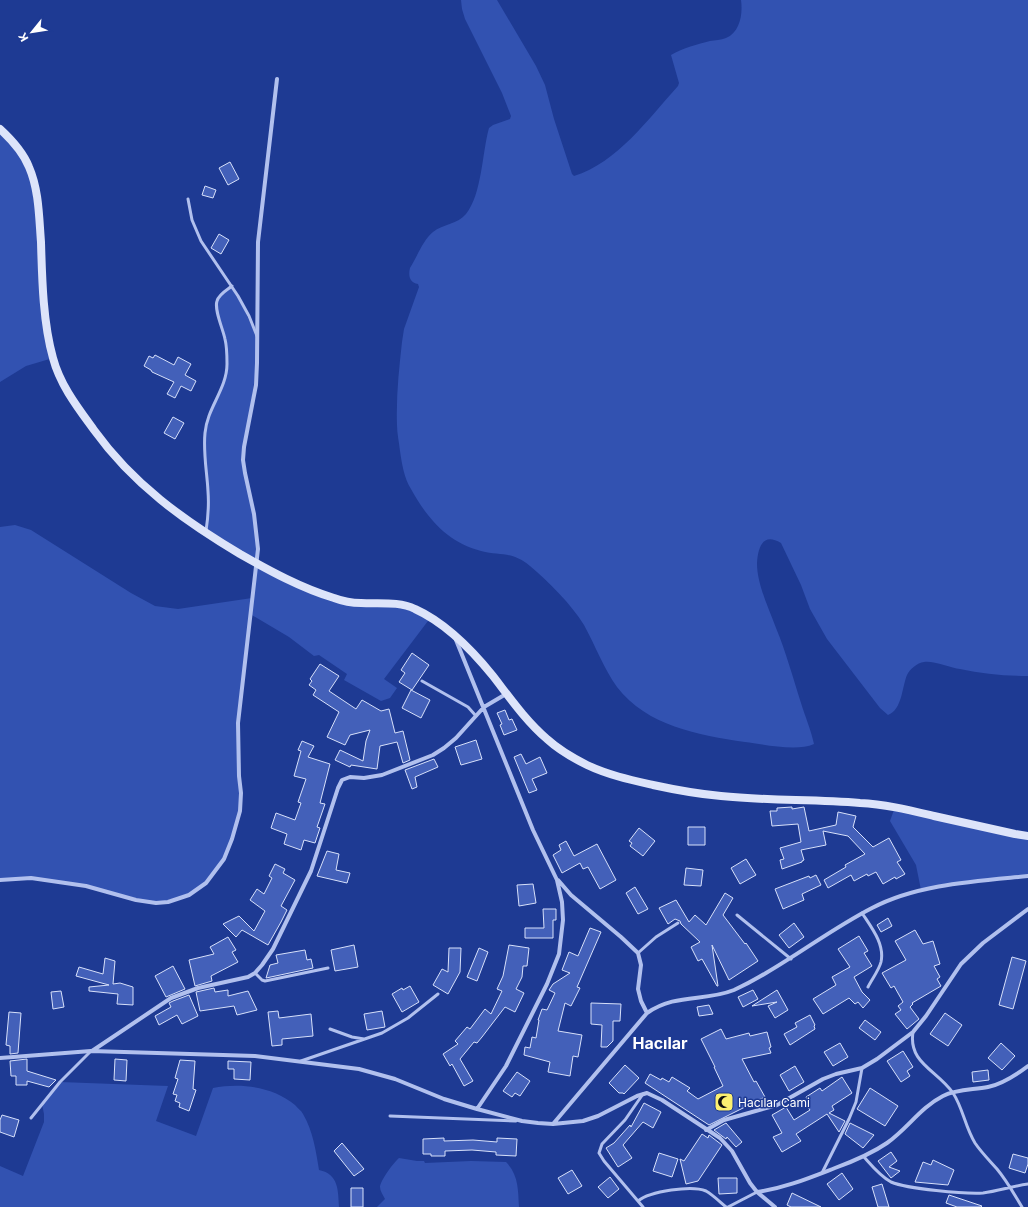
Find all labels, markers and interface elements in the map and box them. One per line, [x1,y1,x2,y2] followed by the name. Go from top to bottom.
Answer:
[12,12,52,52] north arrow
[15,30,31,44] text: K
[632,1033,688,1053] district label: Hacılar
[713,1091,735,1113] mosque icon: Hacılar Cami
[738,1095,810,1110] place label: Hacılar Cami

